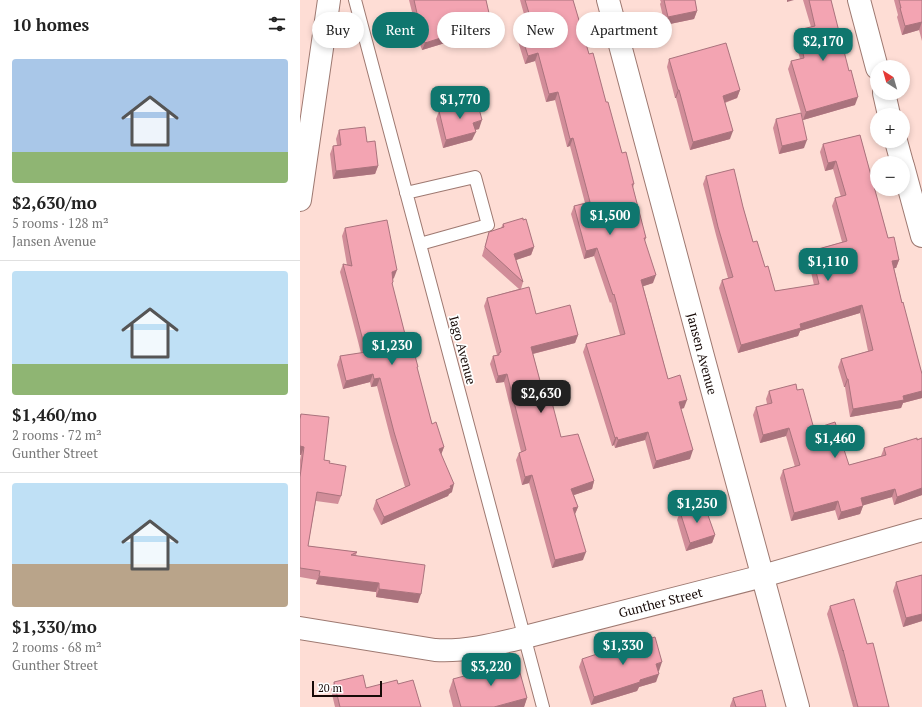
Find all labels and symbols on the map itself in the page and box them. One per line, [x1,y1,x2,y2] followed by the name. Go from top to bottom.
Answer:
[790,28,856,62] pin: $2,170
[870,60,910,100] north arrow
[427,86,493,120] pin: $1,770
[577,202,643,236] pin: $1,500
[795,248,861,282] pin: $1,110
[683,311,722,397] street label: Jansen Avenue
[445,314,481,386] street label: Iago Avenue
[359,332,425,366] pin: $1,230
[508,380,574,414] pin: $2,630
[802,425,868,459] pin: $1,460
[664,490,730,524] pin: $1,250
[617,583,705,622] street label: Gunther Street
[590,632,656,666] pin: $1,330
[458,653,524,687] pin: $3,220
[312,679,382,698] scale bar

